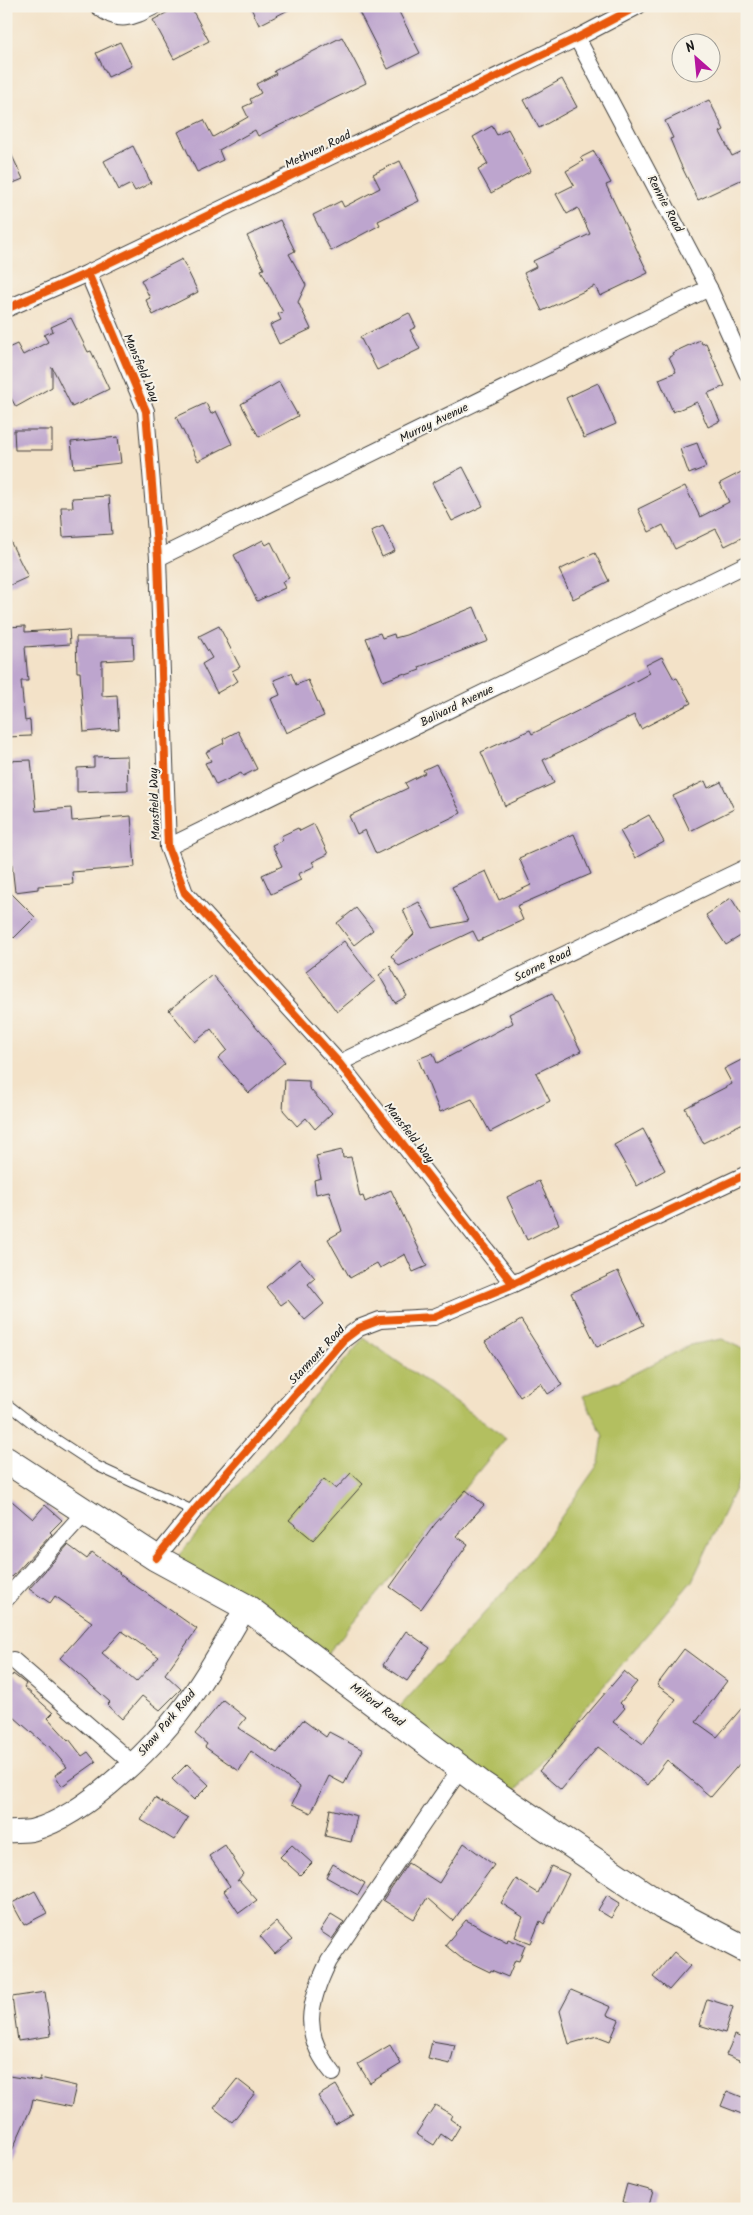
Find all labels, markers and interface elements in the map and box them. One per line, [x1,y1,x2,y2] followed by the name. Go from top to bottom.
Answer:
[670,32,720,82] north arrow
[682,35,700,59] text: N
[282,125,355,174] street label: Methven Road
[642,172,688,237] street label: Rennie Road
[118,331,164,406] street label: Mansfield Way
[396,398,472,448] street label: Murray Avenue
[417,680,498,732] street label: Balivard Avenue
[144,767,166,841] street label: Mansfield Way
[511,942,576,987] street label: Scorne Road
[379,1098,439,1168] street label: Mansfield Way
[284,1320,350,1389] street label: Starmont Road
[346,1678,409,1732] street label: Milford Road
[133,1685,201,1760] street label: Shaw Park Road

